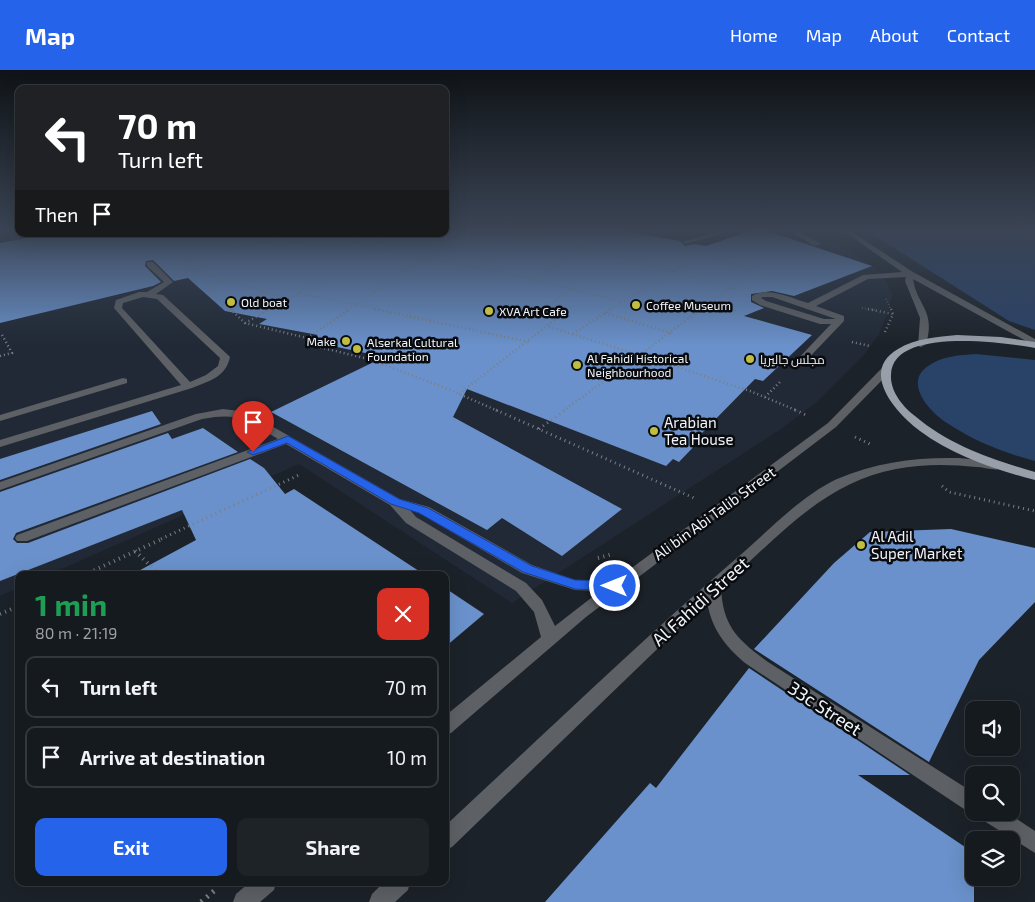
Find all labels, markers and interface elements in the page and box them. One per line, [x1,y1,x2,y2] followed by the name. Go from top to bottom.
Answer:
[25,21,75,50] text: Map
[730,24,778,46] text: Home
[806,24,842,46] text: Map
[870,24,919,46] text: About
[947,24,1010,46] text: Contact
[118,104,197,146] text: 70 m
[35,105,100,170] icon: left
[118,146,203,172] text: Turn left
[88,200,116,228] icon: arrive
[35,203,78,226] text: Then
[241,295,287,309] place label: Old boat
[225,296,237,308] marker: Old boat
[646,298,731,312] place label: Coffee Museum
[630,299,642,311] marker: Coffee Museum
[499,304,567,318] place label: XVA Art Cafe
[483,305,495,317] marker: XVA Art Cafe
[307,334,336,348] place label: Make
[340,335,352,347] marker: Make
[367,335,458,363] place label: Alserkal Cultural Foundation
[351,343,363,355] marker: Alserkal Cultural Foundation
[587,351,688,379] place label: Al Fahidi Historical Neighbourhood
[760,352,825,367] place label: مجلس جاليريا
[744,353,756,365] marker: مجلس جاليريا
[571,359,583,371] marker: Al Fahidi Historical Neighbourhood
[232,401,274,452] pin
[239,408,267,436] icon: arrive
[664,413,733,448] place label: Arabian Tea House
[648,425,660,437] marker: Arabian Tea House
[649,462,779,563] street label: Ali bin Abi Talib Street
[871,527,963,562] place label: Al Adil Super Market
[855,539,867,551] marker: Al Adil Super Market
[647,552,753,650] street label: Al Fahidi Street
[588,559,640,611] position arrow
[35,586,107,622] text: 1 min
[377,588,429,640] button: close
[35,623,118,642] text: 80 m · 21:19
[37,673,65,701] icon: left
[80,676,157,699] text: Turn left
[385,676,427,699] text: 70 m
[784,676,866,740] street label: 33c Street
[965,701,1020,886] map controls
[965,701,1020,756] button: sound
[37,743,65,771] icon: arrive
[80,746,265,769] text: Arrive at destination
[387,746,427,769] text: 10 m
[965,766,1020,821] button: search
[35,818,227,876] button: Exit
[237,818,429,876] button: Share
[965,831,1020,886] button: layers

